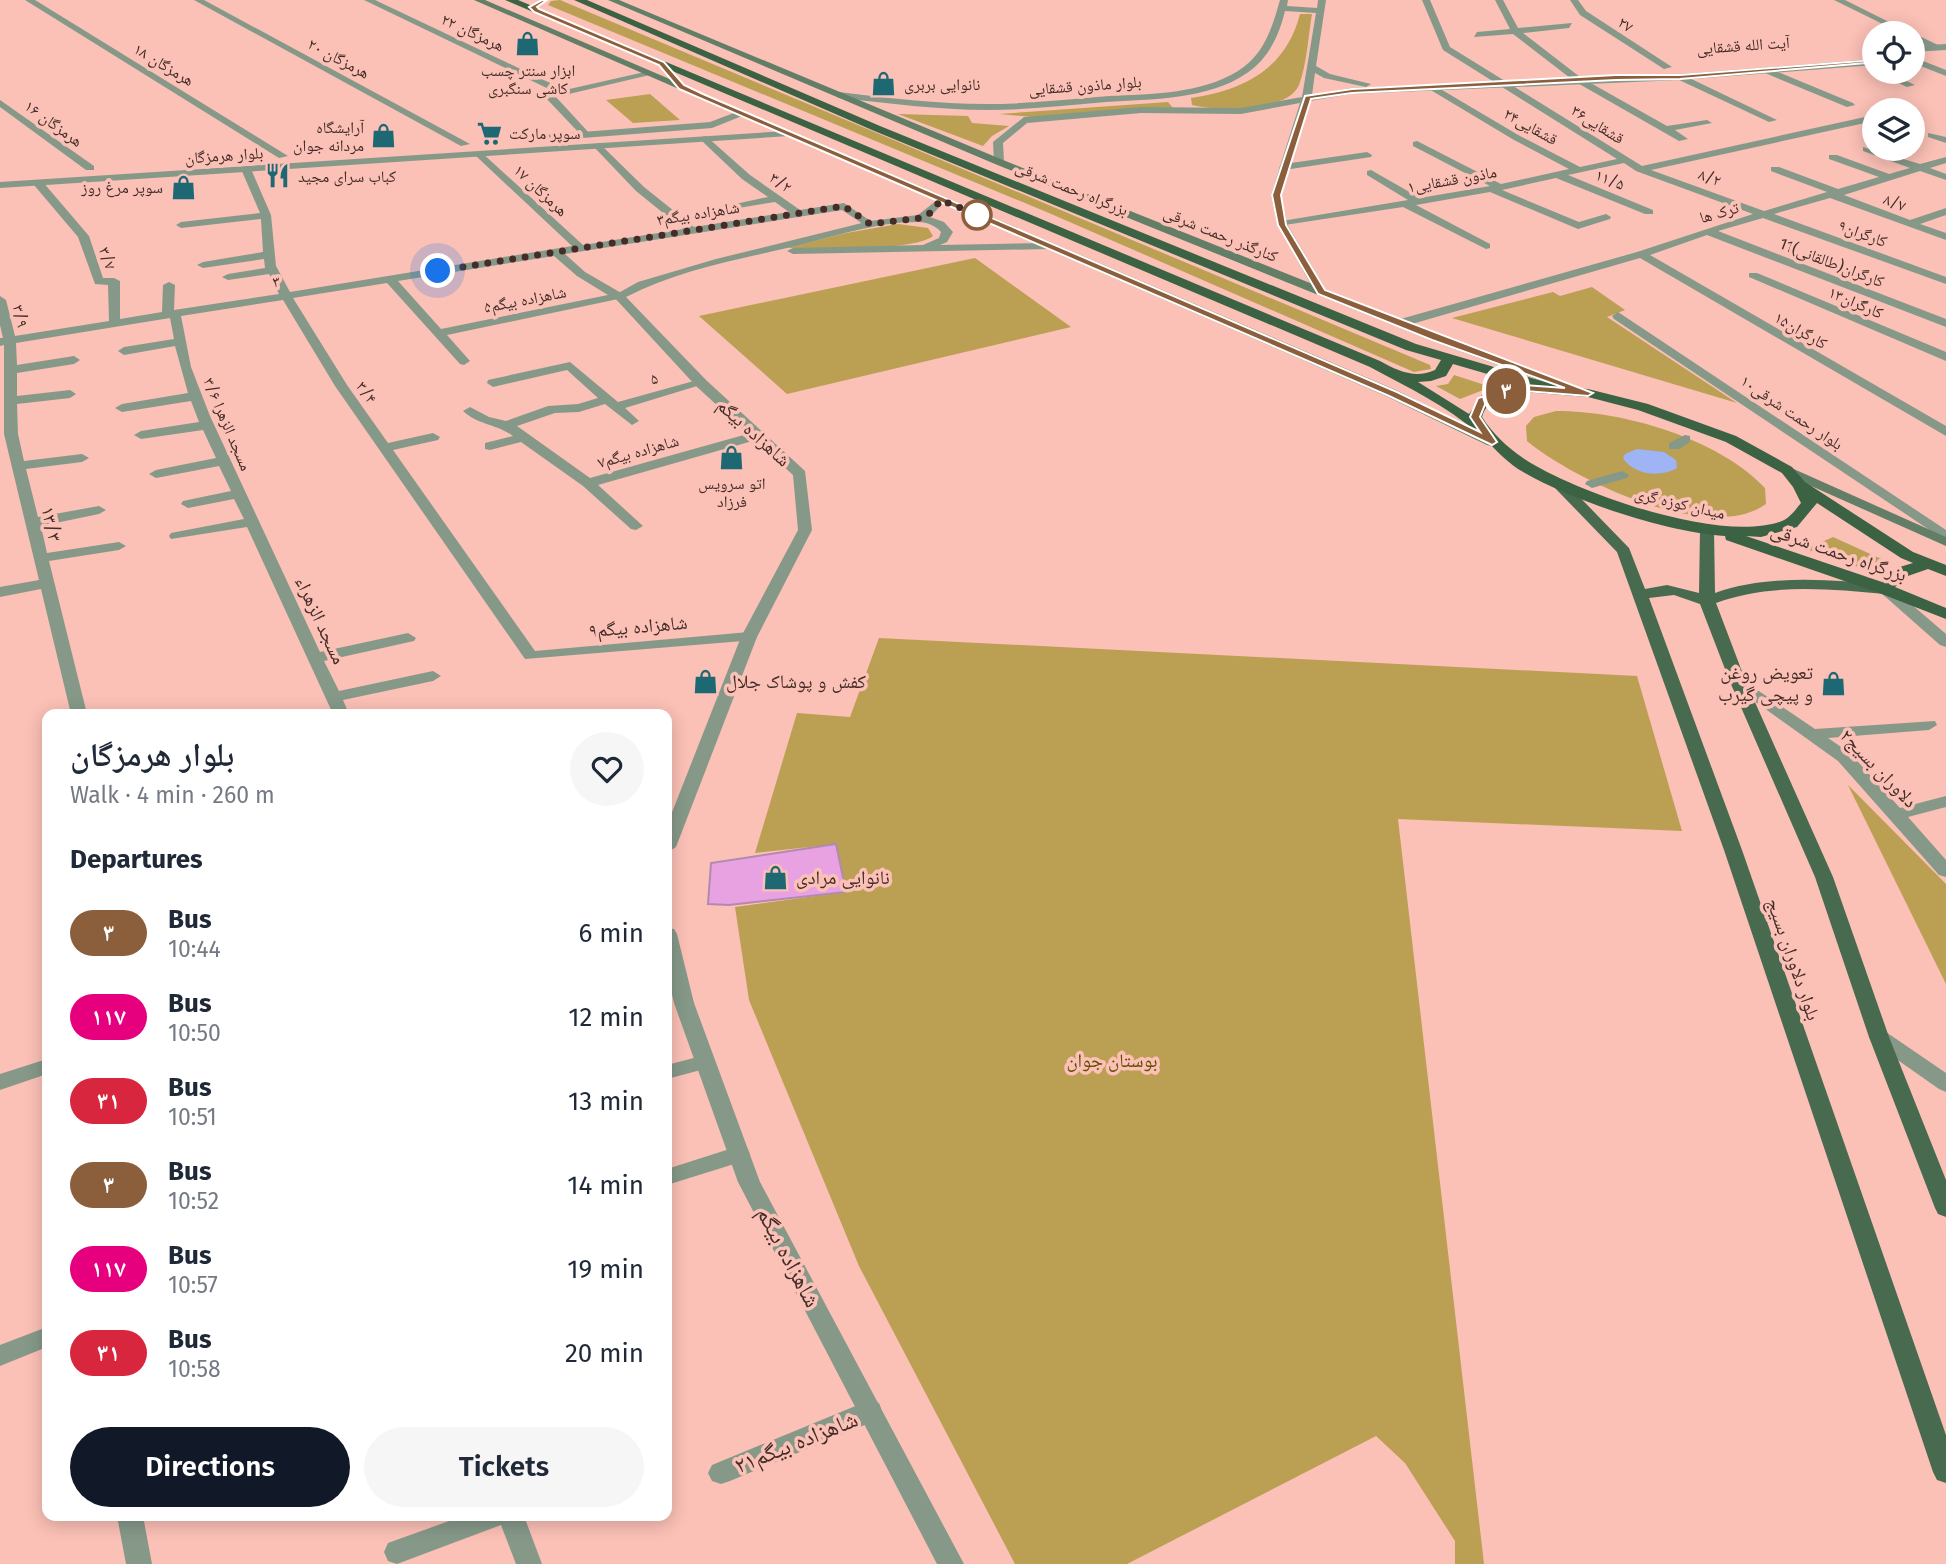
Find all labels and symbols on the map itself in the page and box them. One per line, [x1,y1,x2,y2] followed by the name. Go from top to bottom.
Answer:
[438,10,507,56] street label: هرمزگان ۲۲
[1615,13,1637,36] street label: ۲۷
[514,30,542,58] shop icon: ابزار سنتر چسب کاشی سنگبری
[1696,33,1791,59] street label: آیت الله قشقایی
[304,34,373,83] street label: هرمزگان ۲۰
[130,39,197,91] street label: هرمزگان ۱۸
[481,61,575,99] place label: ابزار سنتر چسب کاشی سنگبری
[870,70,898,98] shop icon: نانوایی بربری
[1028,72,1142,100] street label: بلوار ماذون قشقایی
[904,75,980,95] place label: نانوایی بربری
[20,96,86,152] street label: هرمزگان ۱۶
[1567,101,1628,149] street label: قشقایی۳۶
[1500,104,1561,150] street label: قشقایی۲۴
[293,118,365,156] place label: آرایشگاه مردانه جوان
[475,119,503,147] supermarket icon: سوپر مارکت
[370,122,398,150] shop icon: آرایشگاه مردانه جوان
[509,124,580,143] place label: سوپر مارکت
[184,143,264,169] street label: بلوار هرمزگان
[1012,157,1131,221] street label: بزرگراه رحمت شرقی
[509,161,572,221] street label: هرمزگان ۱۷
[264,162,292,190] restaurant icon: کباب سرای مجید
[1406,162,1498,198] street label: ماذون قشقایی۱
[1592,165,1627,194] street label: ۱۱/۵
[1696,165,1724,190] street label: ۸/۲
[298,167,397,187] place label: کباب سرای مجید
[766,168,795,197] street label: ۳/۲
[169,173,197,201] shop icon: سوپر مرغ روز
[80,178,163,198] place label: سوپر مرغ روز
[1881,190,1909,215] street label: ۸/۷
[655,198,741,230] street label: ۳شاهزاده بیگم
[1697,198,1741,227] street label: ترک ها
[962,200,992,230] unlabelled marker
[1161,203,1281,267] street label: کنارگذر رحمت شرقی
[1836,216,1890,252] street label: کارگران۹
[1776,234,1887,292] street label: 11کارگران(طالقانی)
[95,244,120,272] street label: ۳/۷
[420,253,455,288] your location
[271,272,281,291] street label: ۳
[482,282,568,318] street label: شاهزاده بیگم۵
[1825,282,1886,324] street label: کارگران۱۳
[9,303,32,329] street label: ۳/۹
[1771,308,1831,354] street label: ۱۵کارگران
[648,368,660,389] street label: ۵
[1483,368,1529,414] line badge: ۳
[1736,371,1847,455] street label: ۱۰بلوار رحمت شرقی
[199,375,256,474] street label: مسجد الزهرا ۳/۶
[352,378,381,407] street label: ۳/۴
[712,394,795,472] street label: شاهزاده بیگم
[595,431,681,473] street label: شاهزاده بیگم۷
[718,443,746,471] shop icon: اتو سرویس فرزاد
[698,474,766,511] place label: اتو سرویس فرزاد
[1633,484,1727,524] street label: میدان کوزه گری
[36,504,67,544] street label: ۱۳/۳
[1768,518,1910,586] street label: بزرگراه رحمت شرقی
[290,573,351,668] street label: مسجد الزهراء
[588,611,689,643] street label: شاهزاده بیگم۹
[1718,661,1813,706] place label: تعویض روغن و پیچی گیرب
[692,667,720,695] shop icon: کفش و پوشاک جلال
[1819,669,1847,697] shop icon: تعویض روغن و پیچی گیرب
[726,670,866,693] place label: کفش و پوشاک جلال
[1835,724,1922,813] street label: دلاوران بسیج۲
[762,863,790,891] shop icon: نانوایی مرادی
[796,866,890,889] place label: نانوایی مرادی
[1761,895,1825,1024] street label: بلوار دلاوران بسیج
[1066,1049,1158,1072] park label: بوستان جوان
[749,1202,827,1313] street label: شاهزاده بیگم
[730,1405,862,1481] street label: شاهزاده بیگم۲۱

